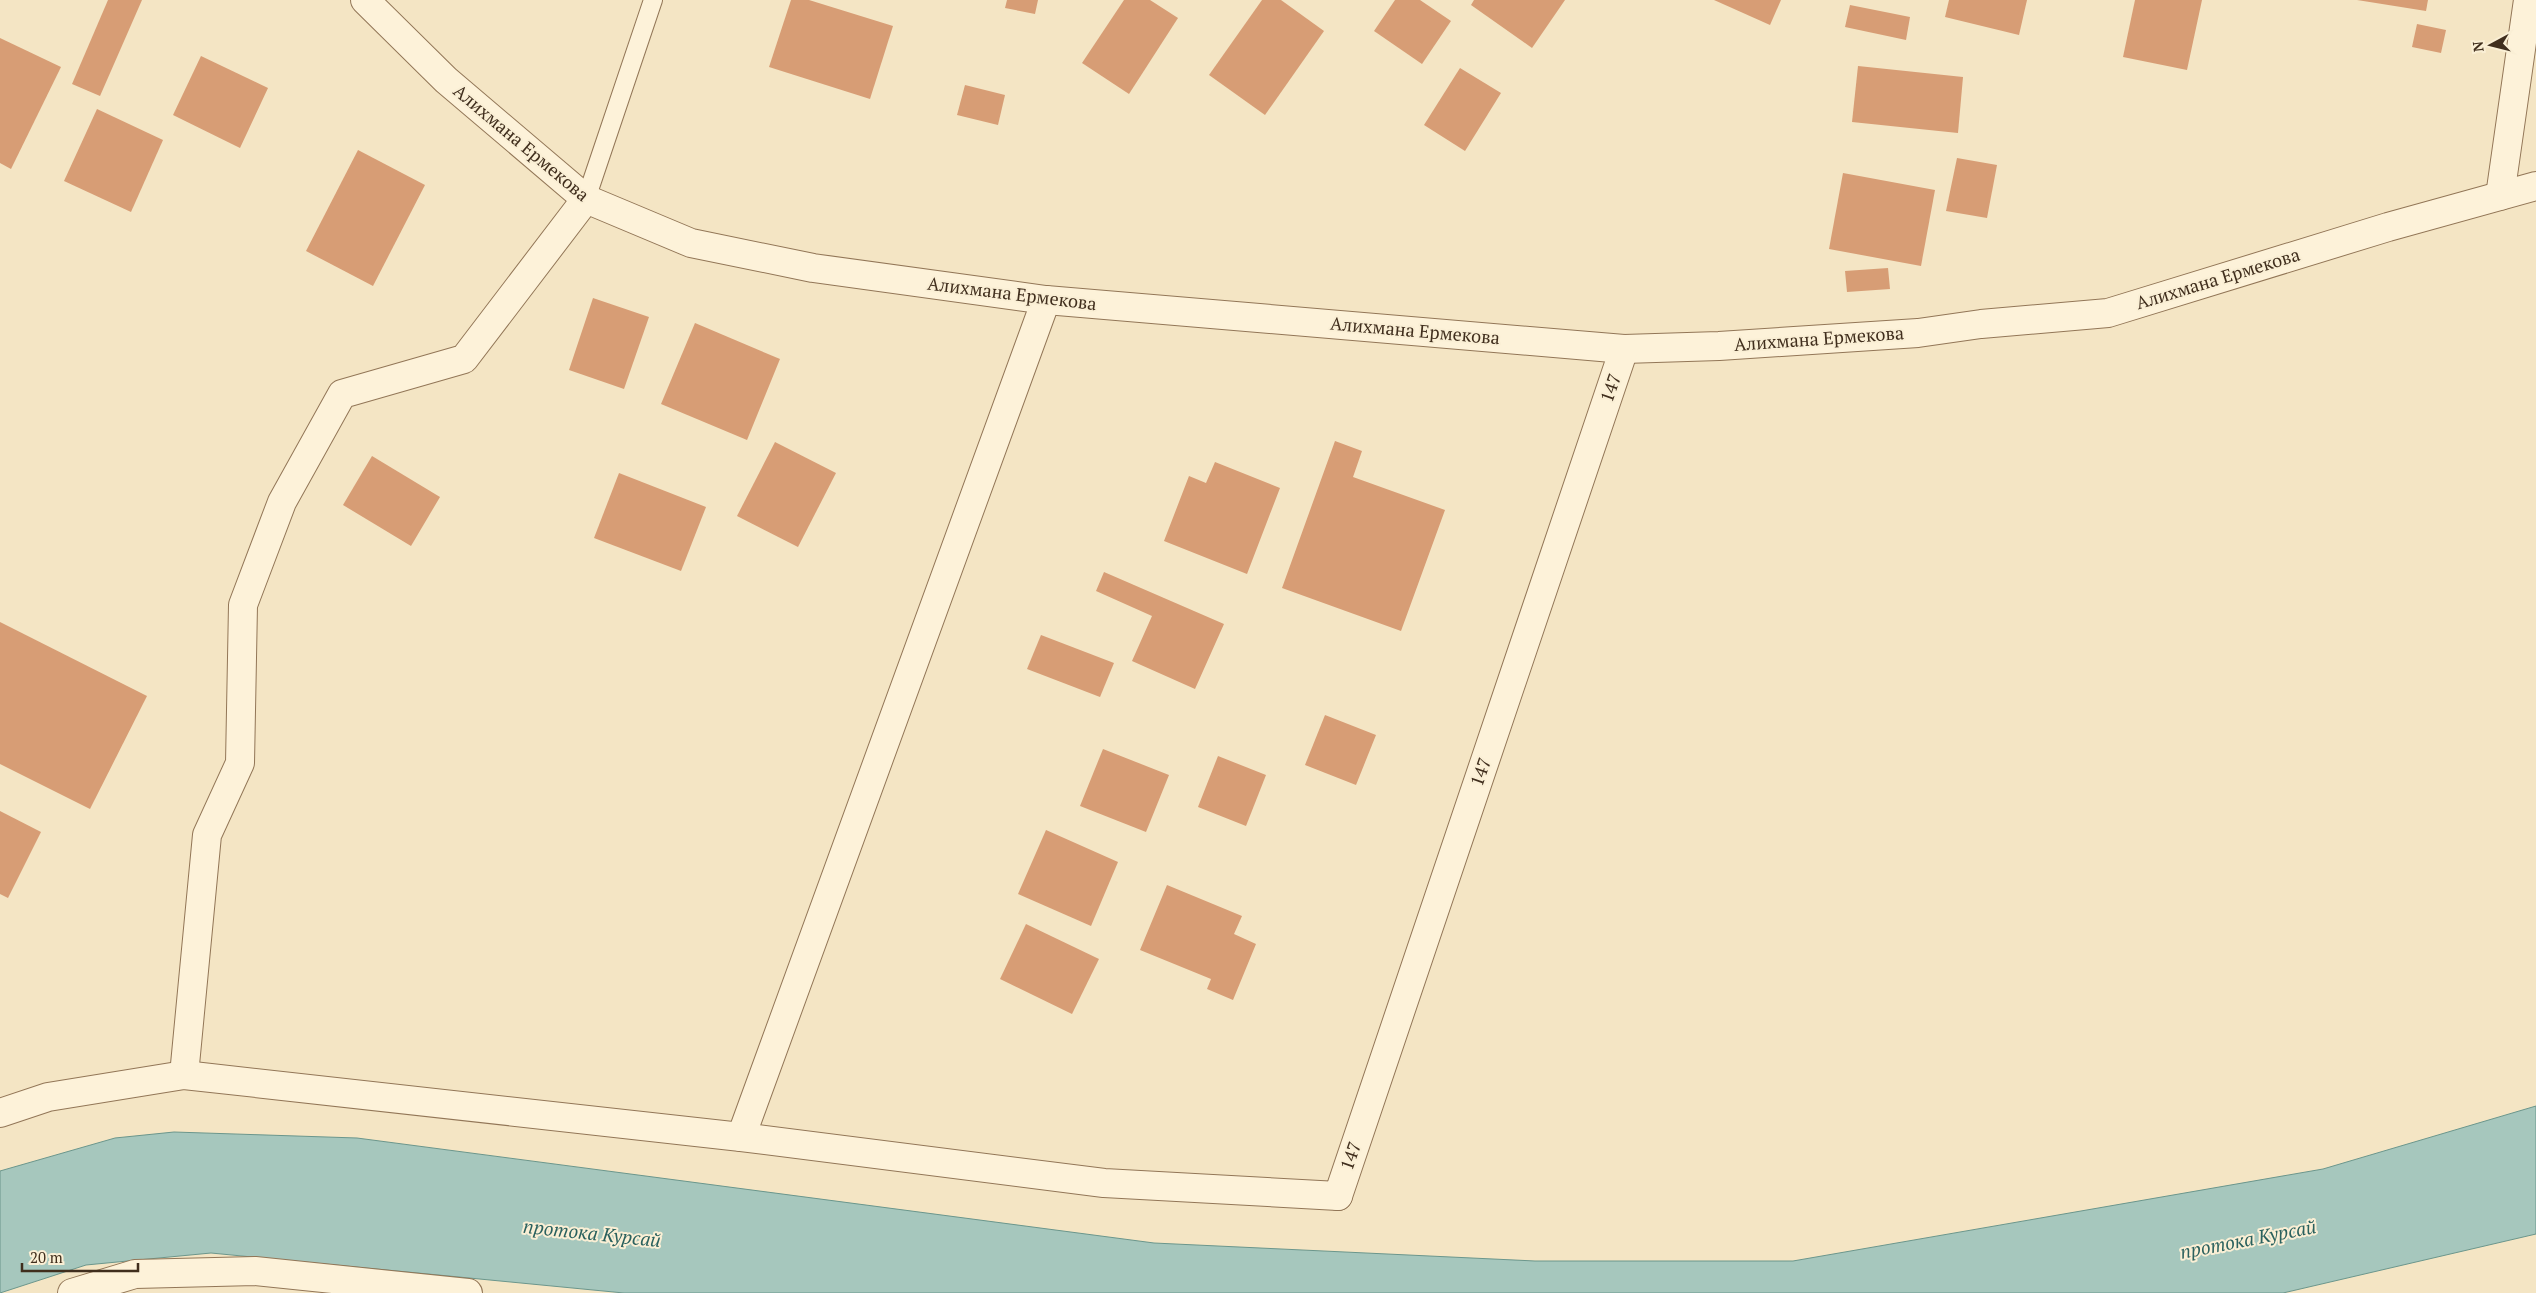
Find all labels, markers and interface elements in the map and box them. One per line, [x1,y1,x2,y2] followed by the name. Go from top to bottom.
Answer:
[2466,20,2516,70] north arrow
[2467,40,2488,53] text: N
[449,78,595,206] street label: Алихмана Ермекова
[2133,242,2303,314] street label: Алихмана Ермекова
[926,271,1098,315] street label: Алихмана Ермекова
[1329,311,1501,349] street label: Алихмана Ермекова
[1733,320,1905,356] street label: Алихмана Ермекова
[1594,370,1626,405] street label: 147
[1464,754,1496,789] street label: 147
[1334,1138,1366,1173] street label: 147
[522,1213,662,1252] water label: протока Курсай
[2178,1213,2318,1264] water label: протока Курсай
[22,1240,139,1272] scale bar
[30,1247,63,1267] text: 20 m

